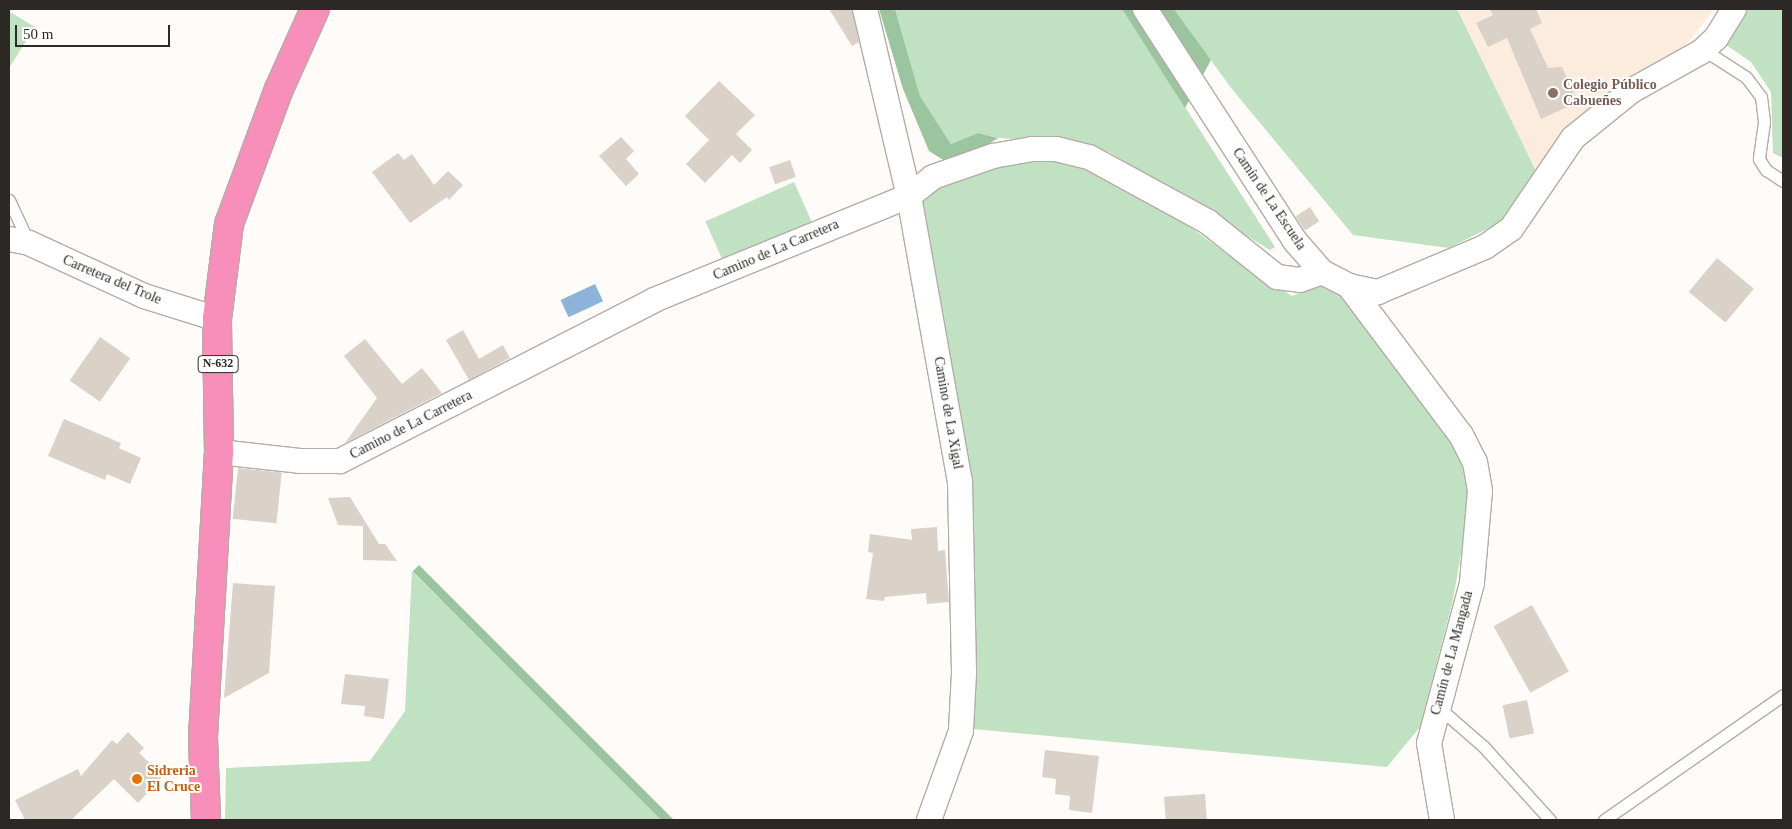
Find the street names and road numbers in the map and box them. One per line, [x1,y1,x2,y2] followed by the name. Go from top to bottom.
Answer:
[1229,145,1309,253] street label: Camín de La Escuela
[711,216,841,284] street label: Camino de La Carretera
[60,252,164,308] street label: Carretera del Trole
[197,354,239,374] road number: N-632
[930,355,966,471] street label: Camino de La Xigal
[347,387,475,463] street label: Camino de La Carretera
[1427,589,1477,717] street label: Camín de La Mangada

